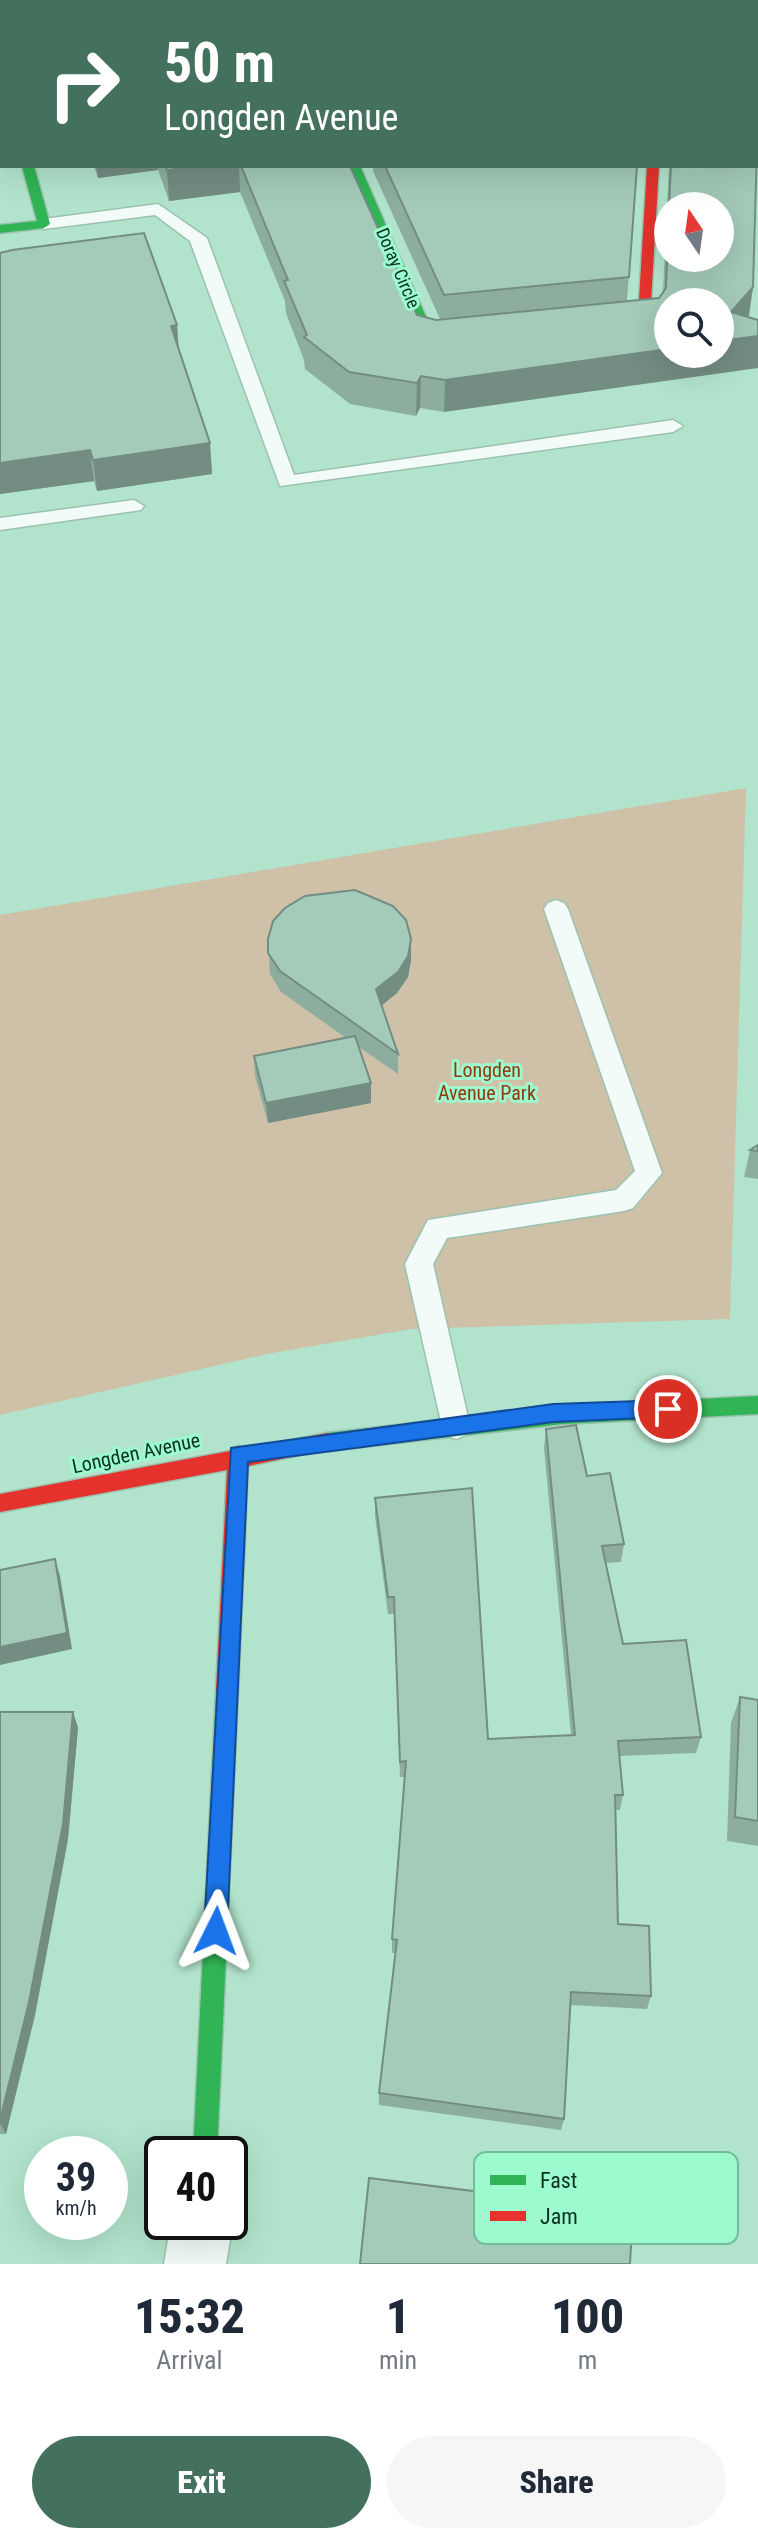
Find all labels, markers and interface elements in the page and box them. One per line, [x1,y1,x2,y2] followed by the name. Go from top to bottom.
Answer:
[164,30,275,96] text: 50 m
[32,32,136,136] icon: right
[164,97,398,139] text: Longden Avenue
[654,192,734,272] north arrow
[654,192,734,368] map controls
[372,225,425,311] street label: Doray Circle
[654,288,734,368] button: search
[438,1058,536,1105] park label: Longden Avenue Park
[634,1375,702,1443] pin
[646,1387,690,1431] icon: arrive
[70,1428,202,1478] street label: Longden Avenue
[174,1889,258,1973] position arrow
[144,2136,248,2240] speed limit sign: 40
[474,2152,738,2244] legend
[56,2154,96,2201] text: 39
[540,2168,577,2193] text: Fast
[55,2196,97,2220] text: km/h
[540,2204,578,2229] text: Jam
[134,2288,245,2345] text: 15:32
[386,2288,410,2345] text: 1
[551,2288,624,2345] text: 100
[156,2345,223,2375] text: Arrival
[379,2345,417,2375] text: min
[578,2345,597,2375] text: m
[32,2436,371,2528] button: Exit
[387,2436,726,2528] button: Share

